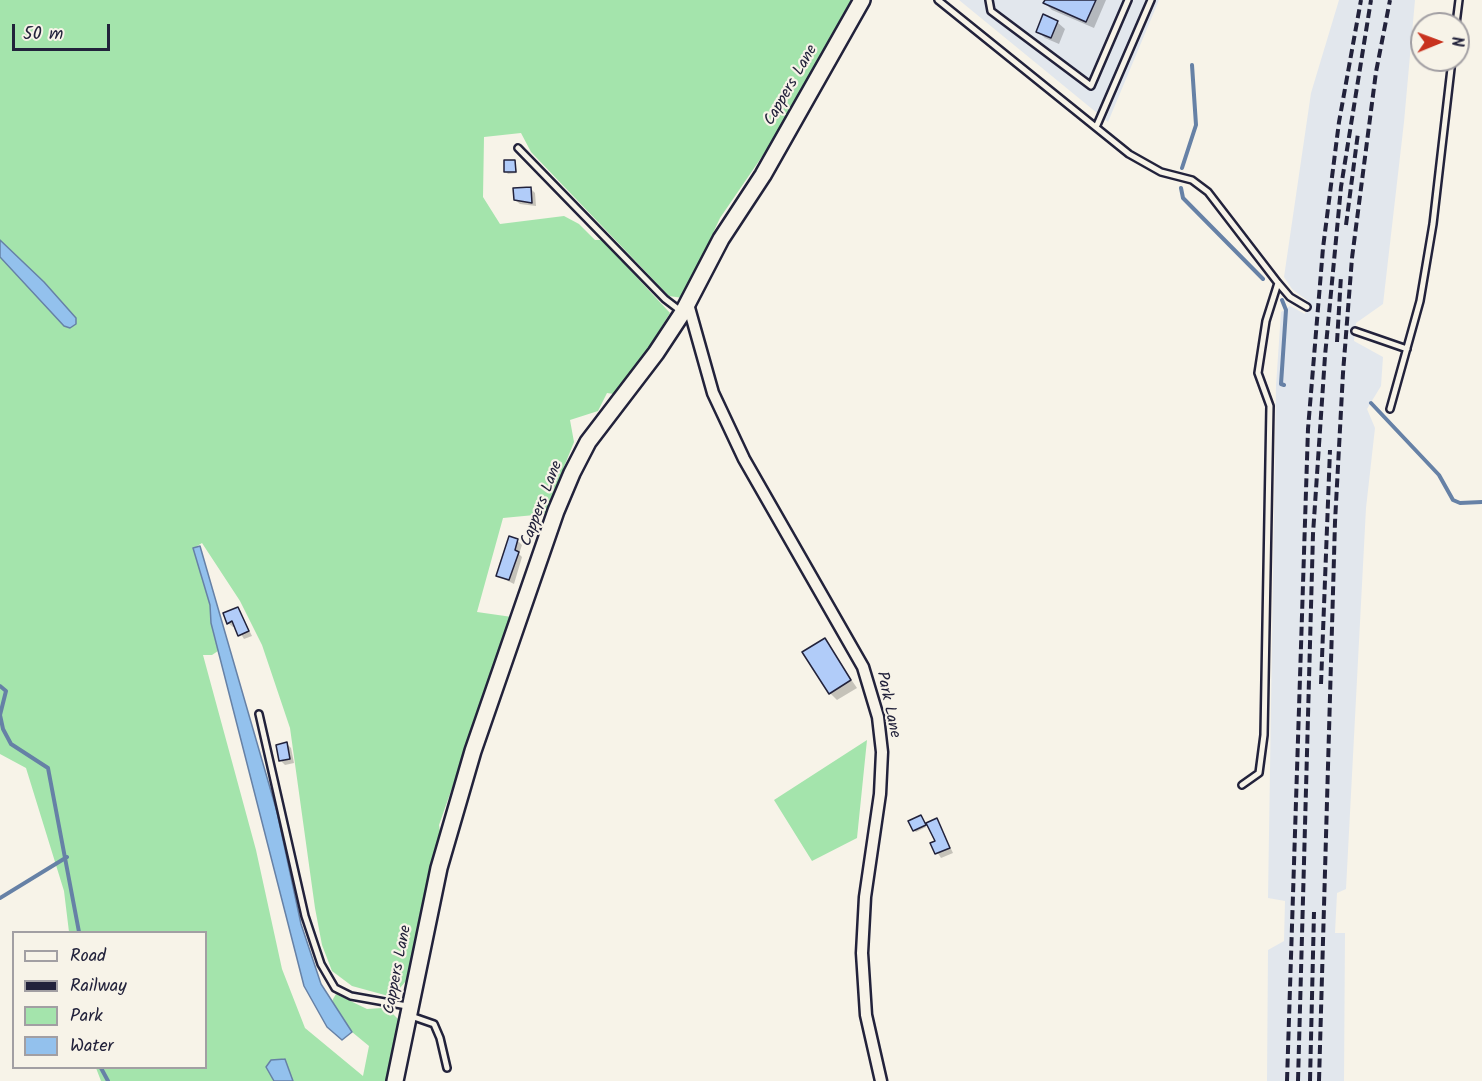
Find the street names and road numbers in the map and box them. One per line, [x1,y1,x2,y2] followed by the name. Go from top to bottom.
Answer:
[761,42,823,130] street label: Cappers Lane
[518,459,568,549] street label: Cappers Lane
[871,670,903,740] street label: Park Lane
[381,924,417,1016] street label: Cappers Lane

